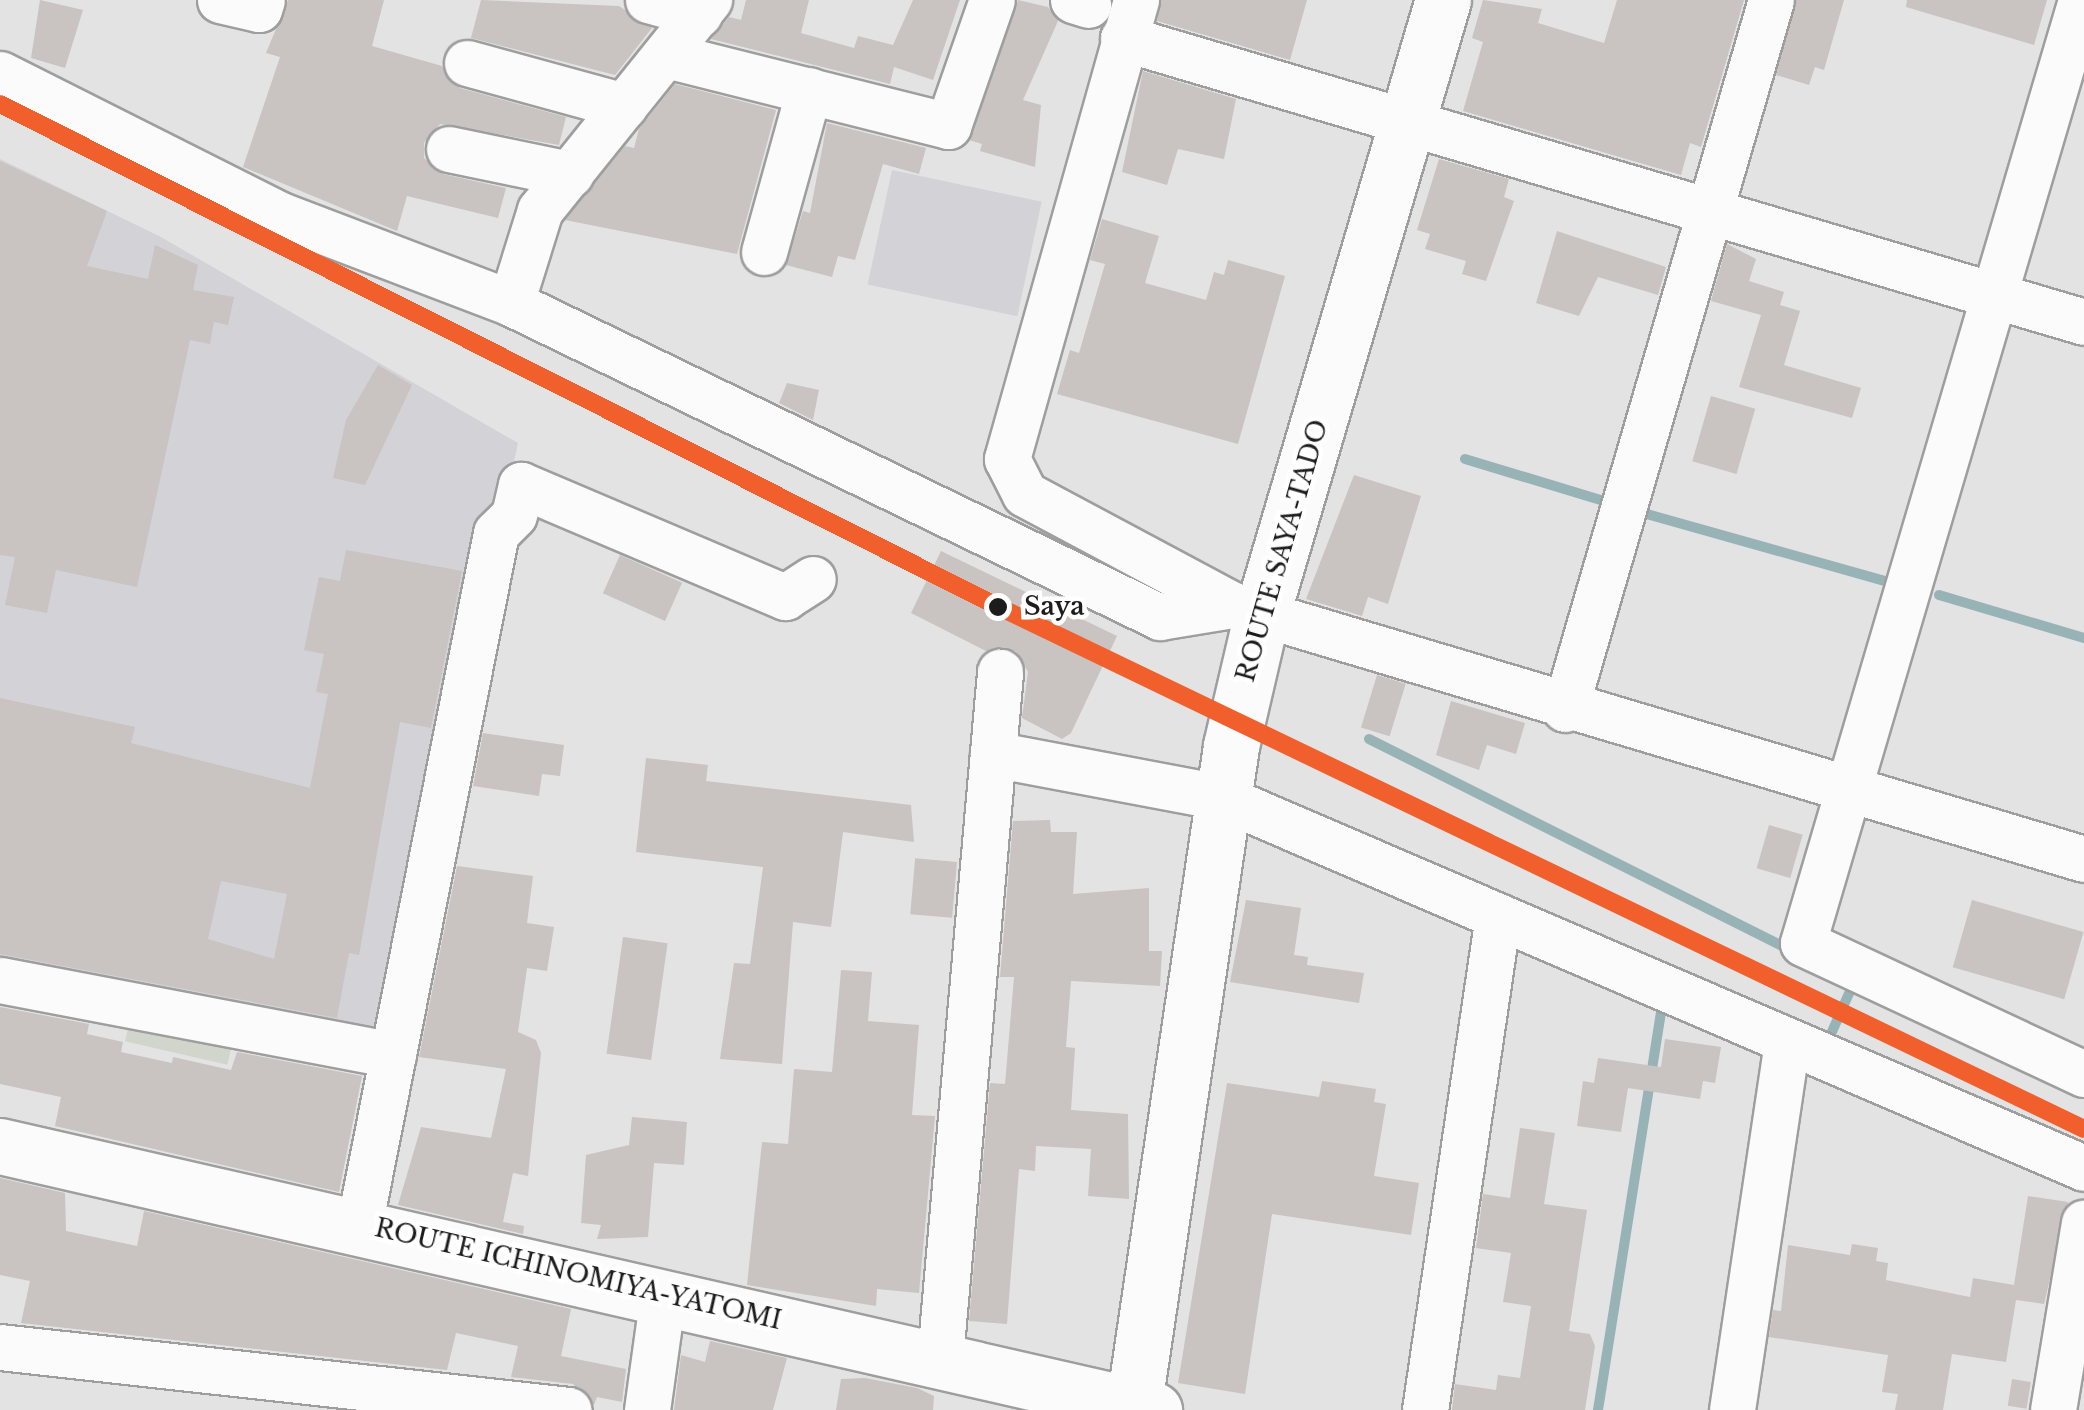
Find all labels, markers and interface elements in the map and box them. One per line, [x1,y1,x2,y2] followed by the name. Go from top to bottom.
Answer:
[1231,417,1335,685] street label: ROUTE SAYA-TADO
[981,590,1015,624] marker: Saya
[1024,592,1085,622] place label: Saya
[372,1214,784,1336] street label: ROUTE ICHINOMIYA-YATOMI

